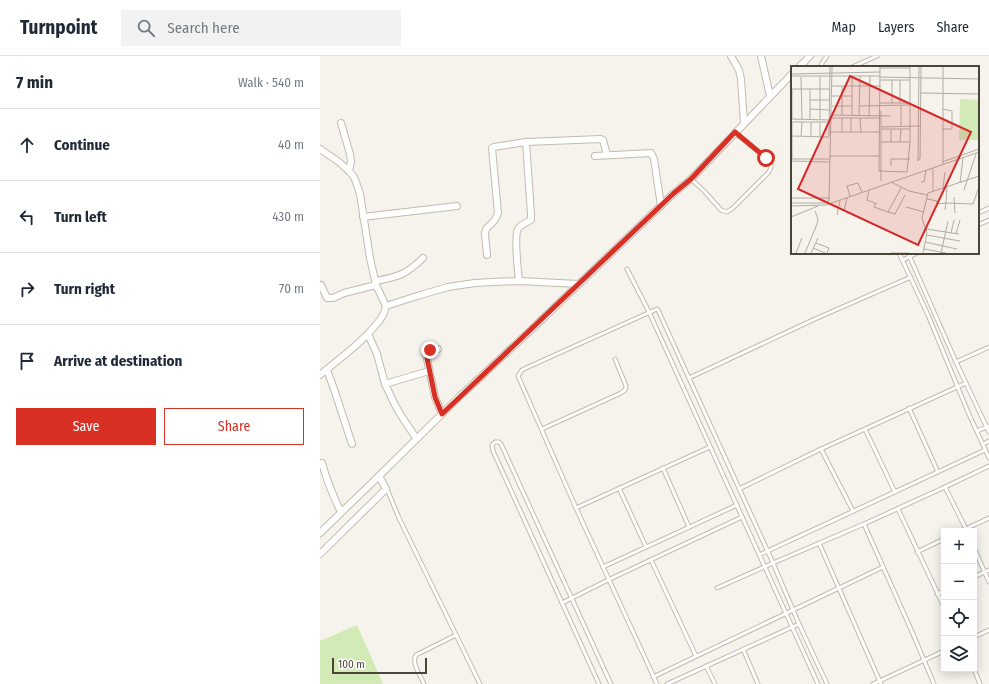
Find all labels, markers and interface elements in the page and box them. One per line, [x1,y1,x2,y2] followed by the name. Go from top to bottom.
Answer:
[121,10,401,46] search box
[20,16,97,39] text: Turnpoint
[135,17,157,39] icon: search
[167,19,240,37] text: Search here
[832,19,856,36] text: Map
[878,19,914,36] text: Layers
[936,19,969,36] text: Share
[791,66,979,254] inset map
[16,72,53,93] text: 7 min
[238,75,304,90] text: Walk · 540 m
[16,134,38,156] icon: ahead
[54,136,110,154] text: Continue
[278,137,304,152] text: 40 m
[757,149,775,167] route start
[16,206,38,228] icon: left
[54,208,107,226] text: Turn left
[272,209,304,224] text: 430 m
[16,278,38,300] icon: right
[54,280,115,298] text: Turn right
[279,281,304,296] text: 70 m
[421,341,439,359] route end
[16,350,38,372] icon: arrive
[54,352,182,370] text: Arrive at destination
[16,408,156,445] button: Save
[164,408,304,445] button: Share
[941,528,977,672] map controls
[941,528,977,564] button: +
[941,564,977,600] button: −
[941,600,977,636] button: locate
[941,636,977,672] button: layers
[332,656,427,675] scale bar
[338,658,365,671] text: 100 m

